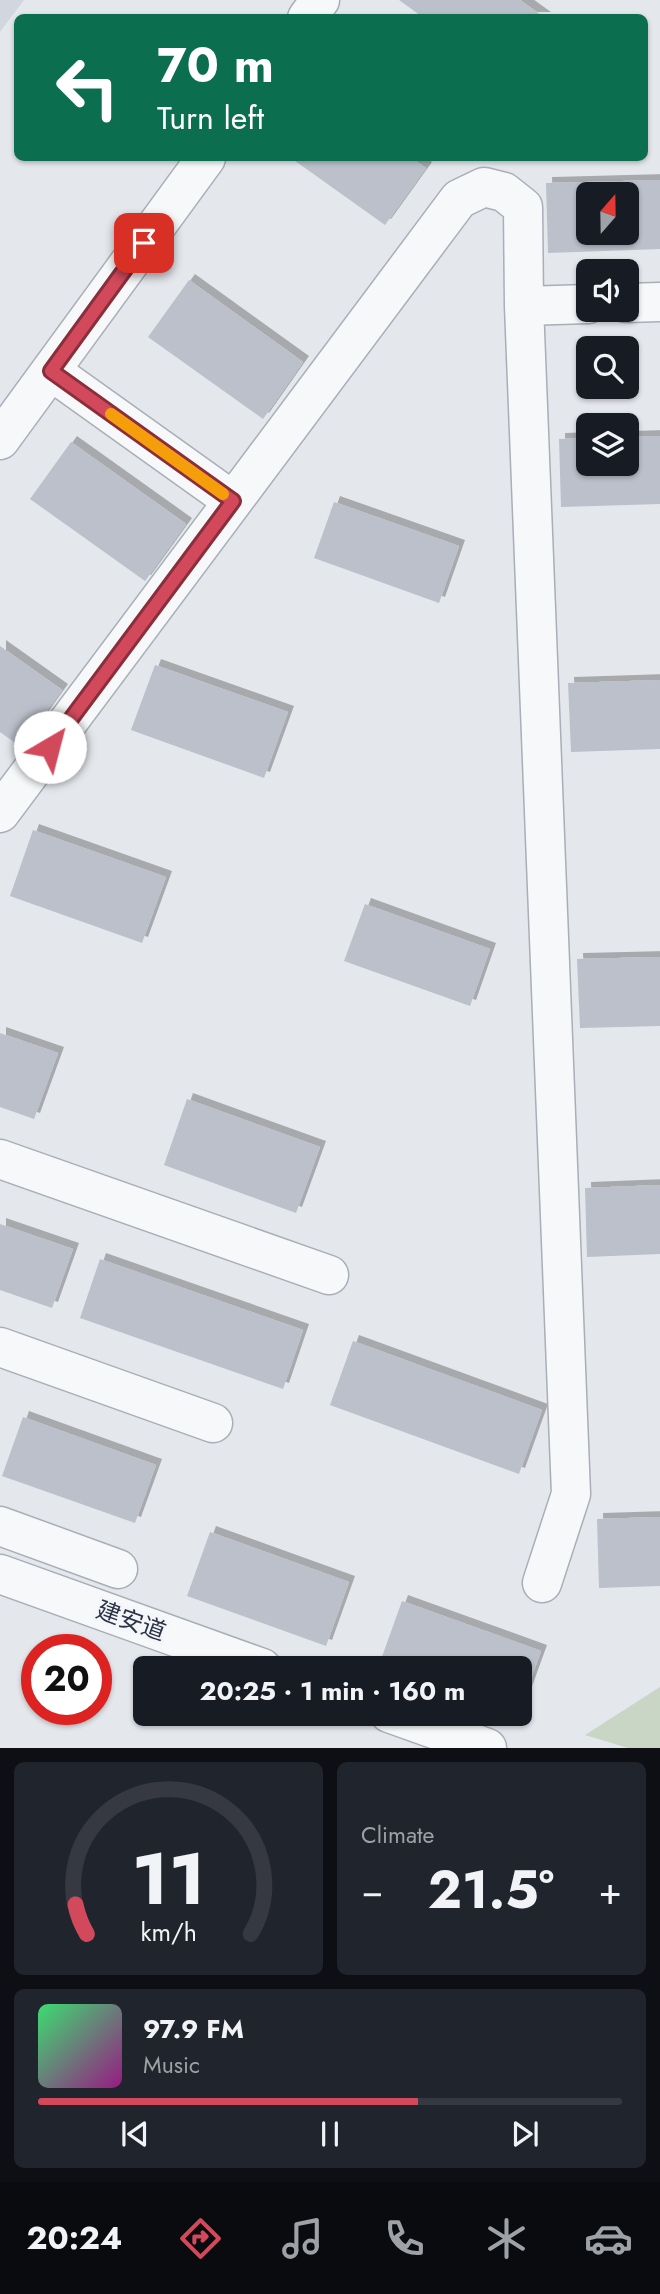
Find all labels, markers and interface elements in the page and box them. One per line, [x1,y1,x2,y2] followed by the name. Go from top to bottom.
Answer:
[157,30,274,100] text: 70 m
[42,42,133,133] icon: left
[157,95,264,141] text: Turn left
[576,182,639,245] north arrow
[576,182,639,476] map controls
[114,213,174,273] pin
[125,224,163,262] icon: arrive
[576,259,639,322] button: sound
[576,336,639,399] button: search
[576,413,639,476] button: layers
[13,710,87,784] position arrow
[91,1592,171,1649] street label: 建安道
[21,1634,112,1725] speed limit sign: 20
[200,1672,465,1710] text: 20:25 · 1 min · 160 m
[361,1818,434,1852] text: Climate
[131,1827,206,1932] text: 11
[428,1852,554,1928] text: 21.5°
[361,1863,383,1918] text: −
[599,1863,622,1918] text: +
[140,1914,197,1950] text: km/h
[143,2010,244,2048] text: 97.9 FM
[143,2048,200,2082] text: Music
[116,2115,154,2153] icon: previous
[311,2115,349,2153] icon: pause
[506,2115,544,2153] icon: next
[176,2214,225,2263] icon: directions
[278,2214,327,2263] icon: music
[380,2214,429,2263] icon: phone
[482,2214,531,2263] icon: climate
[584,2214,633,2263] icon: car
[27,2215,122,2261] text: 20:24

